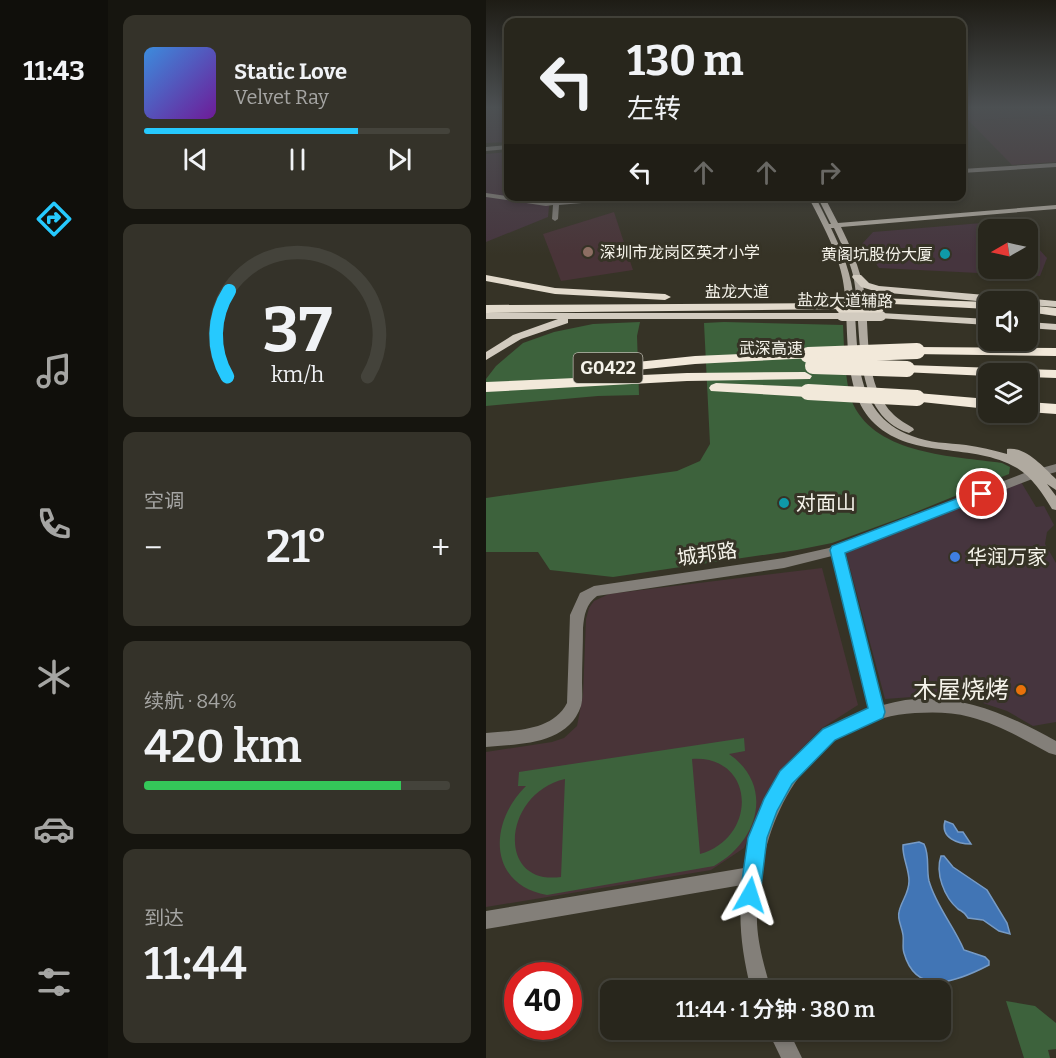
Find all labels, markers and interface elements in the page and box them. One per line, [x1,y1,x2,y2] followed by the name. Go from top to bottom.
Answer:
[627,36,744,86] text: 130 m
[528,42,606,120] icon: left
[23,55,85,87] text: 11:43
[234,58,347,85] text: Static Love
[234,85,329,109] text: Velvet Ray
[627,93,681,125] text: 左转
[179,143,212,176] icon: previous
[281,143,314,176] icon: pause
[383,143,416,176] icon: next
[624,156,657,189] icon: left
[687,156,720,189] icon: ahead
[750,156,783,189] icon: ahead
[813,156,846,189] icon: right
[33,198,75,240] icon: directions
[978,219,1038,279] north arrow
[978,219,1038,423] map controls
[600,243,760,262] place label: 深圳市龙岗区英才小学
[581,245,595,259] marker: 深圳市龙岗区英才小学
[821,245,933,264] place label: 黄阁坑股份大厦
[938,247,952,261] marker: 黄阁坑股份大厦
[705,282,769,301] street label: 盐龙大道
[797,290,893,311] street label: 盐龙大道辅路
[978,291,1038,351] button: sound
[262,294,332,369] text: 37
[739,339,803,358] street label: 武深高速
[33,350,75,392] icon: music
[574,353,642,383] road number: G0422
[270,363,324,389] text: km/h
[978,363,1038,423] button: layers
[956,468,1007,519] pin
[965,477,998,510] icon: arrive
[144,489,184,513] text: 空调
[796,491,856,515] place label: 对面山
[777,496,791,510] marker: 对面山
[33,503,75,545] icon: phone
[266,520,328,574] text: 21°
[144,528,162,568] text: −
[431,528,450,568] text: +
[676,538,738,570] street label: 城邦路
[967,545,1047,569] place label: 华润万家
[948,550,962,564] marker: 华润万家
[33,656,75,698] icon: climate
[913,676,1009,704] place label: 木屋烧烤
[1014,683,1028,697] marker: 木屋烧烤
[144,689,237,713] text: 续航 · 84%
[144,720,302,774] text: 420 km
[33,808,75,850] icon: car
[718,863,782,927] position arrow
[144,906,184,930] text: 到达
[144,937,247,991] text: 11:44
[33,961,75,1003] icon: filters
[504,962,582,1040] speed limit sign: 40
[676,996,875,1023] text: 11:44 · 1 分钟 · 380 m

